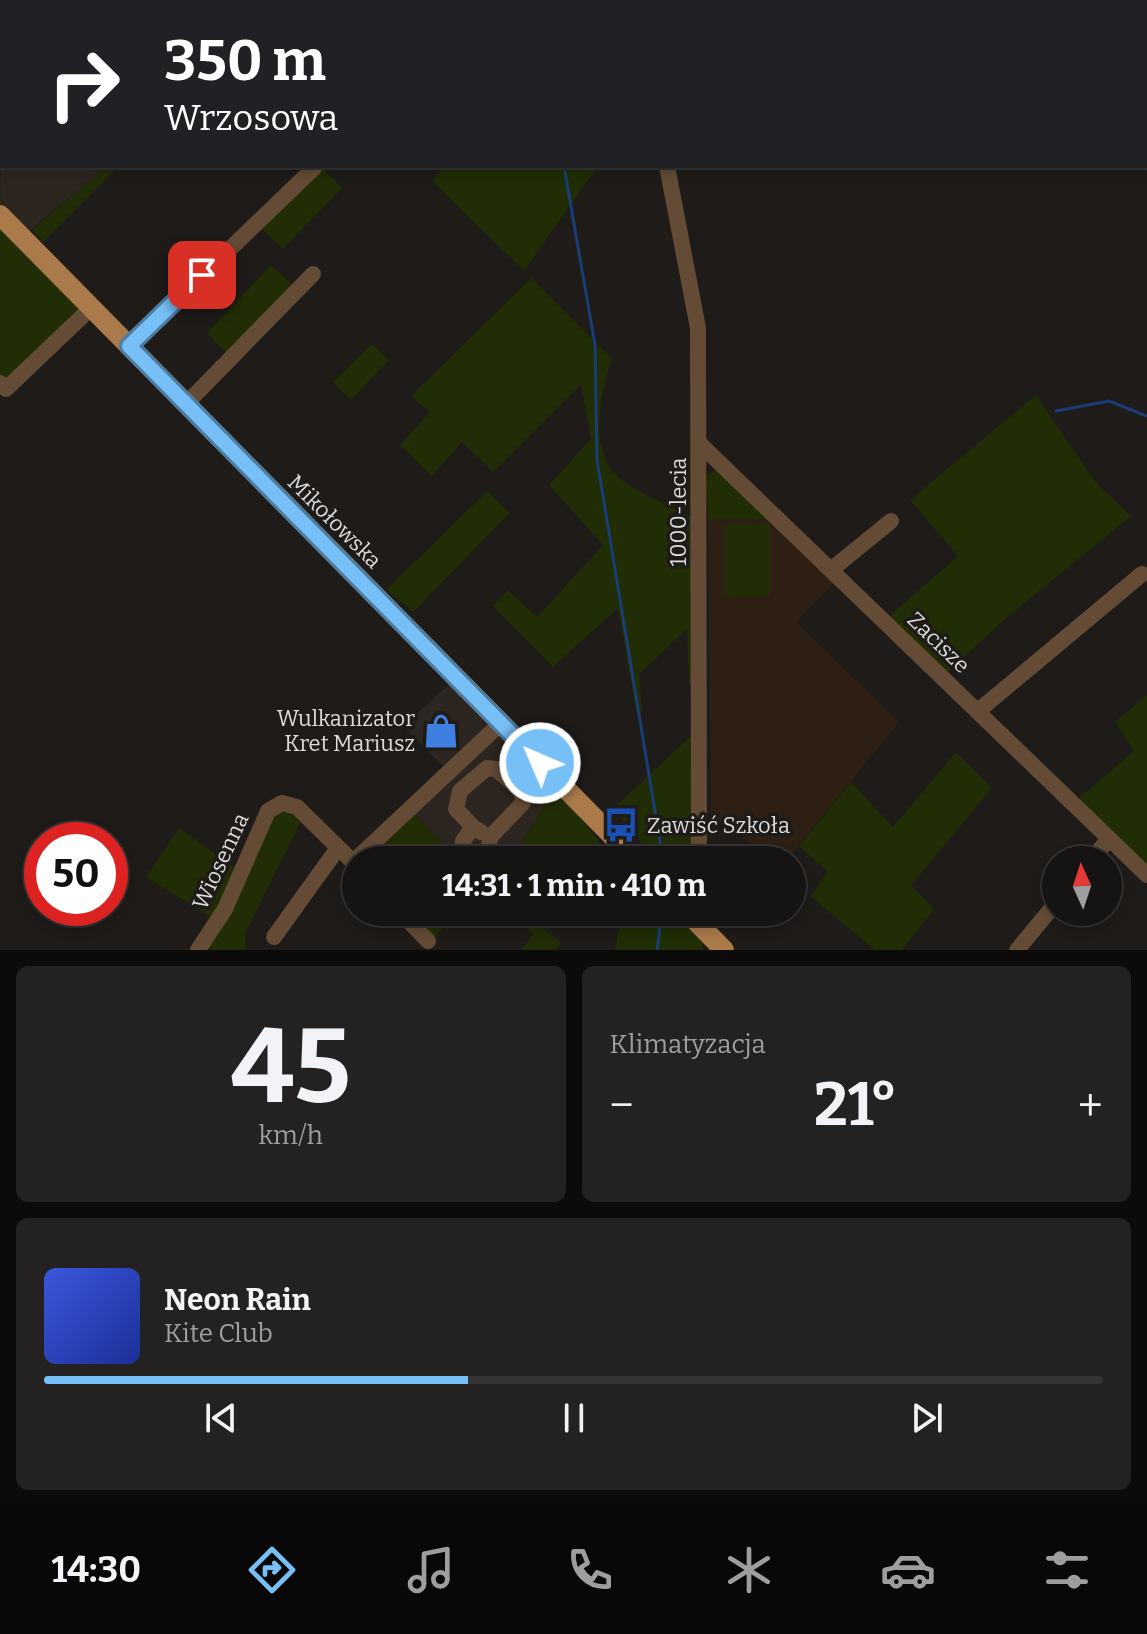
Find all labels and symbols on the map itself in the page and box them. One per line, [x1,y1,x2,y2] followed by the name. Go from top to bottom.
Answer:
[168,241,236,309] pin
[665,458,692,566] street label: 1000-lecia
[282,469,387,574] street label: Mikołowska
[902,606,975,679] street label: Zacisze
[277,705,415,757] place label: Wulkanizator Kret Mariusz
[422,712,460,750] shop icon: Wulkanizator Kret Mariusz
[498,721,582,805] position arrow
[602,806,640,844] bus stop icon: Zawiść Szkoła
[186,809,254,914] street label: Wiosenna
[647,812,790,839] place label: Zawiść Szkoła
[24,822,128,926] speed limit sign: 50
[1042,846,1122,926] north arrow

